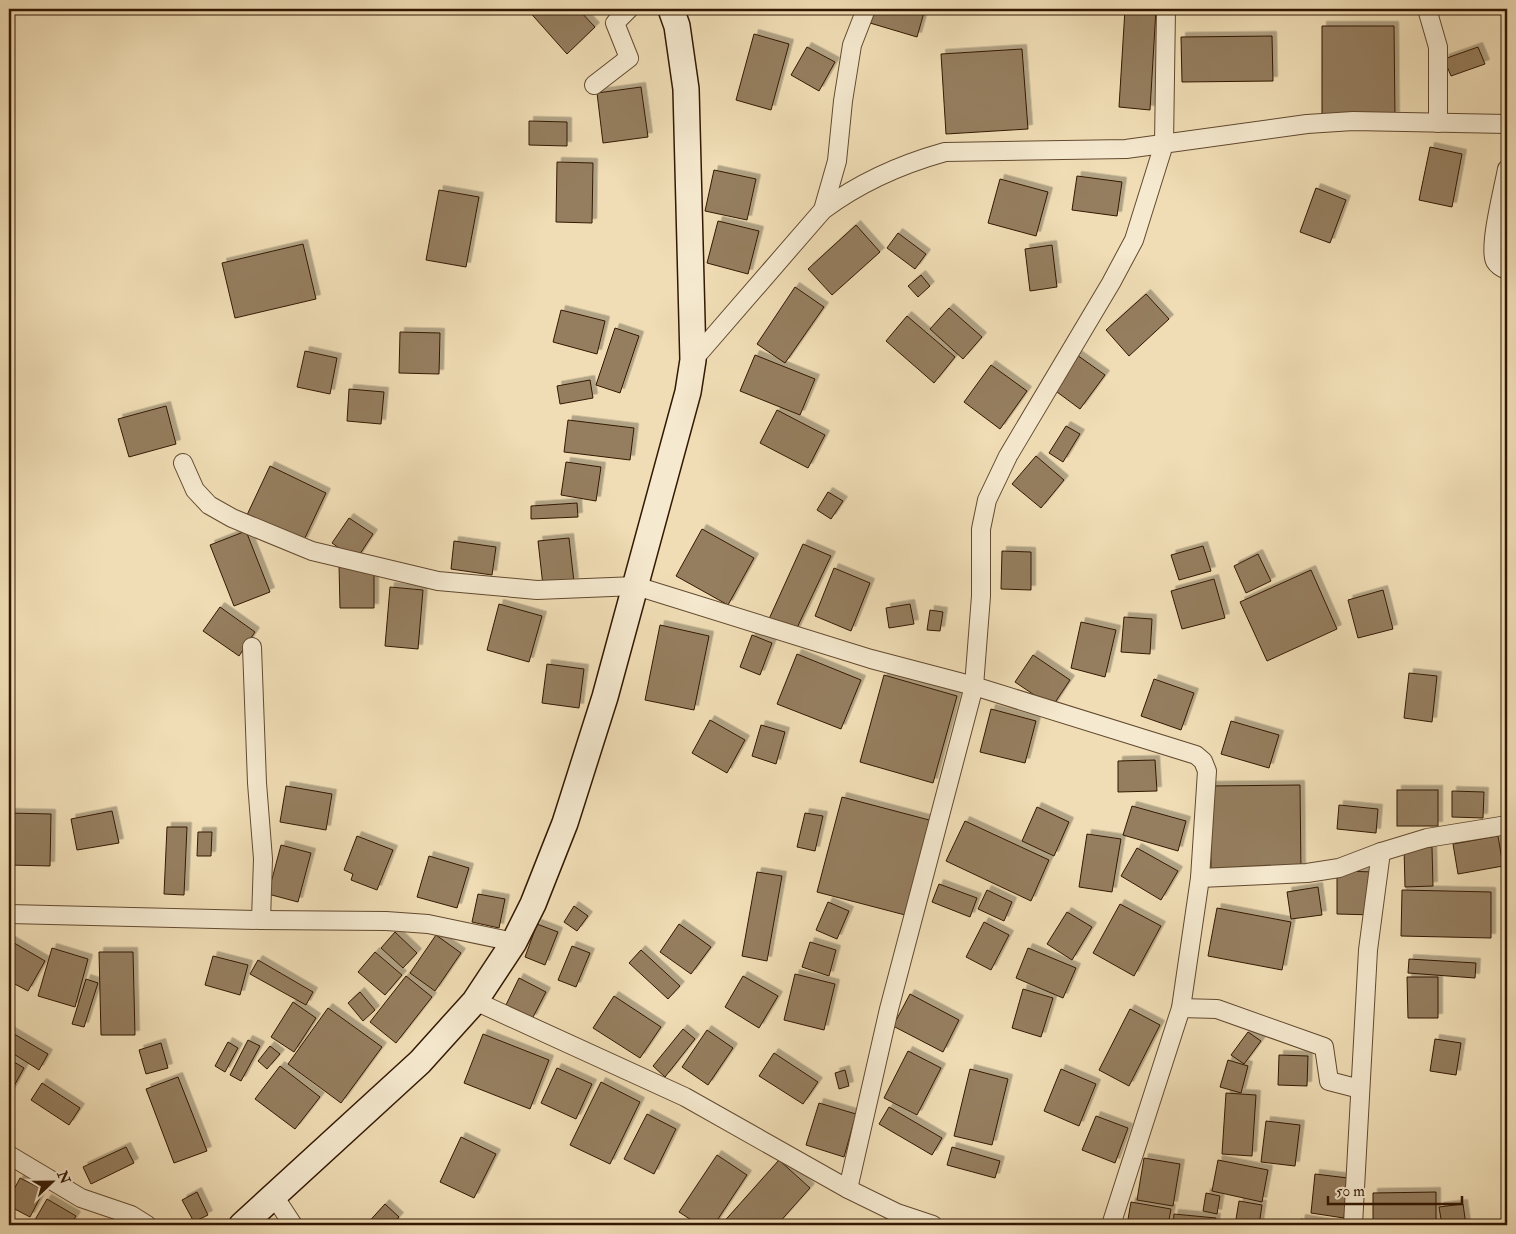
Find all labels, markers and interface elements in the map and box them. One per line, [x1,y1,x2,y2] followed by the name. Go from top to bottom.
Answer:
[28,1156,78,1206] north arrow
[53,1167,74,1187] text: N
[1328,1174,1462,1206] scale bar
[1336,1182,1365,1201] text: 50 m

